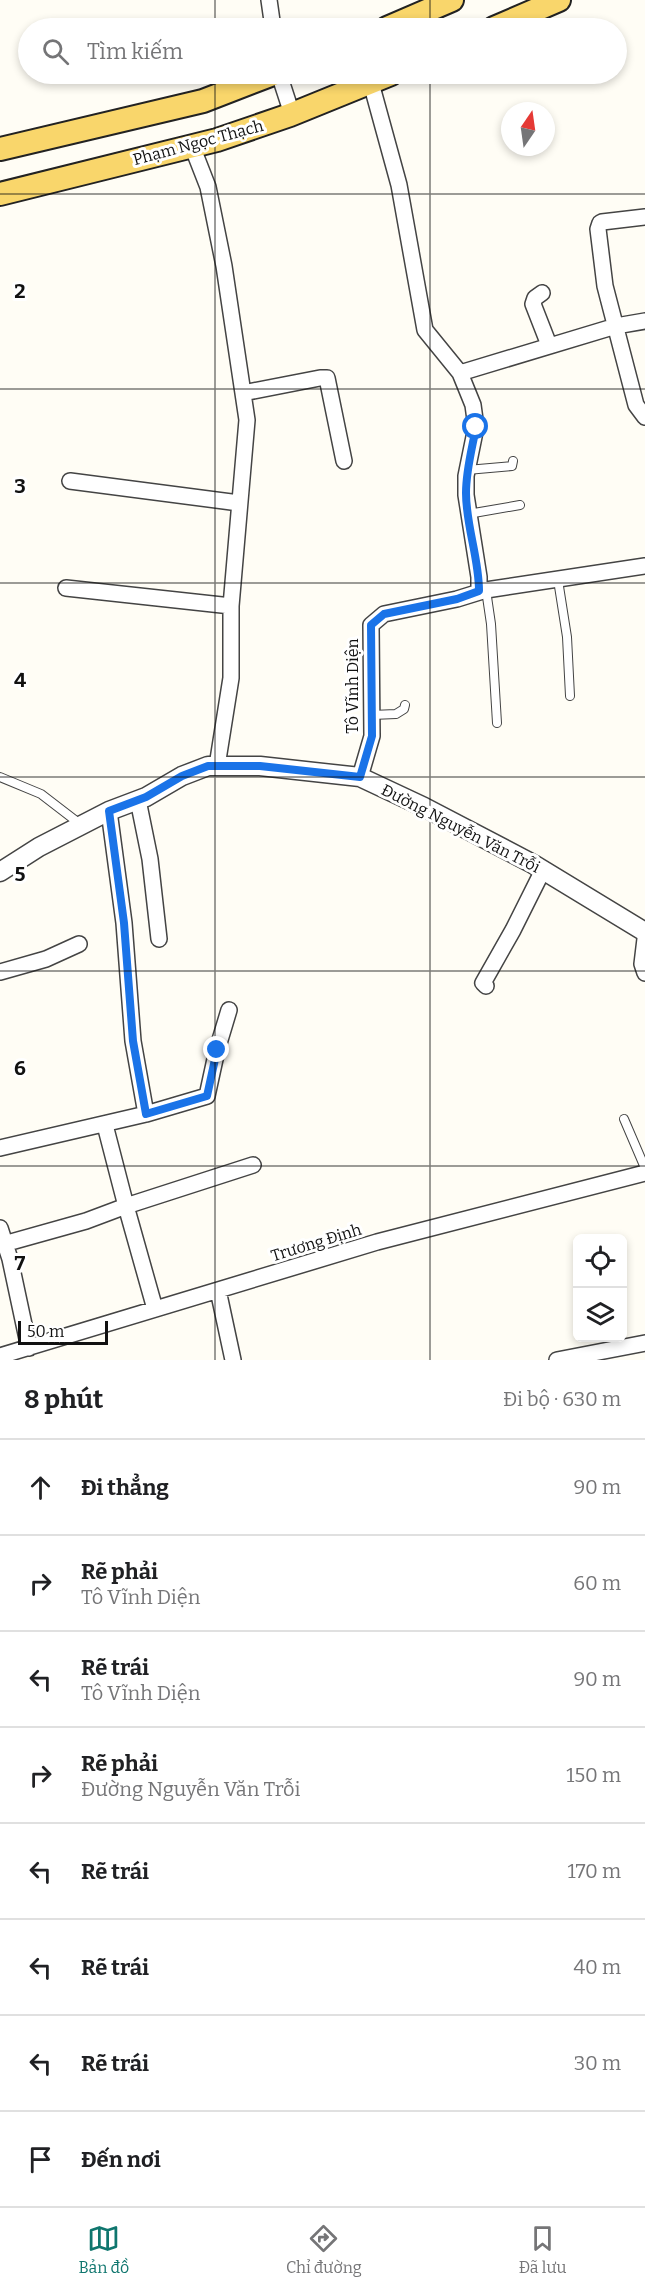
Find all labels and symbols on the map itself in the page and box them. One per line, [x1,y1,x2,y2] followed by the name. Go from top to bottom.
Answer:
[501,102,555,156] north arrow
[131,116,265,169] street label: Phạm Ngọc Thạch
[14,279,26,303] text: 2
[462,413,488,439] route start
[14,474,26,498] text: 3
[343,638,362,734] street label: Tô Vĩnh Diện
[14,668,26,692] text: 4
[378,779,544,877] street label: Đường Nguyễn Văn Trỗi
[15,862,26,886] text: 5
[203,1036,229,1062] route end
[14,1056,26,1080] text: 6
[269,1220,364,1265] street label: Trương Định
[15,1251,26,1275] text: 7
[18,1318,108,1346] scale bar

